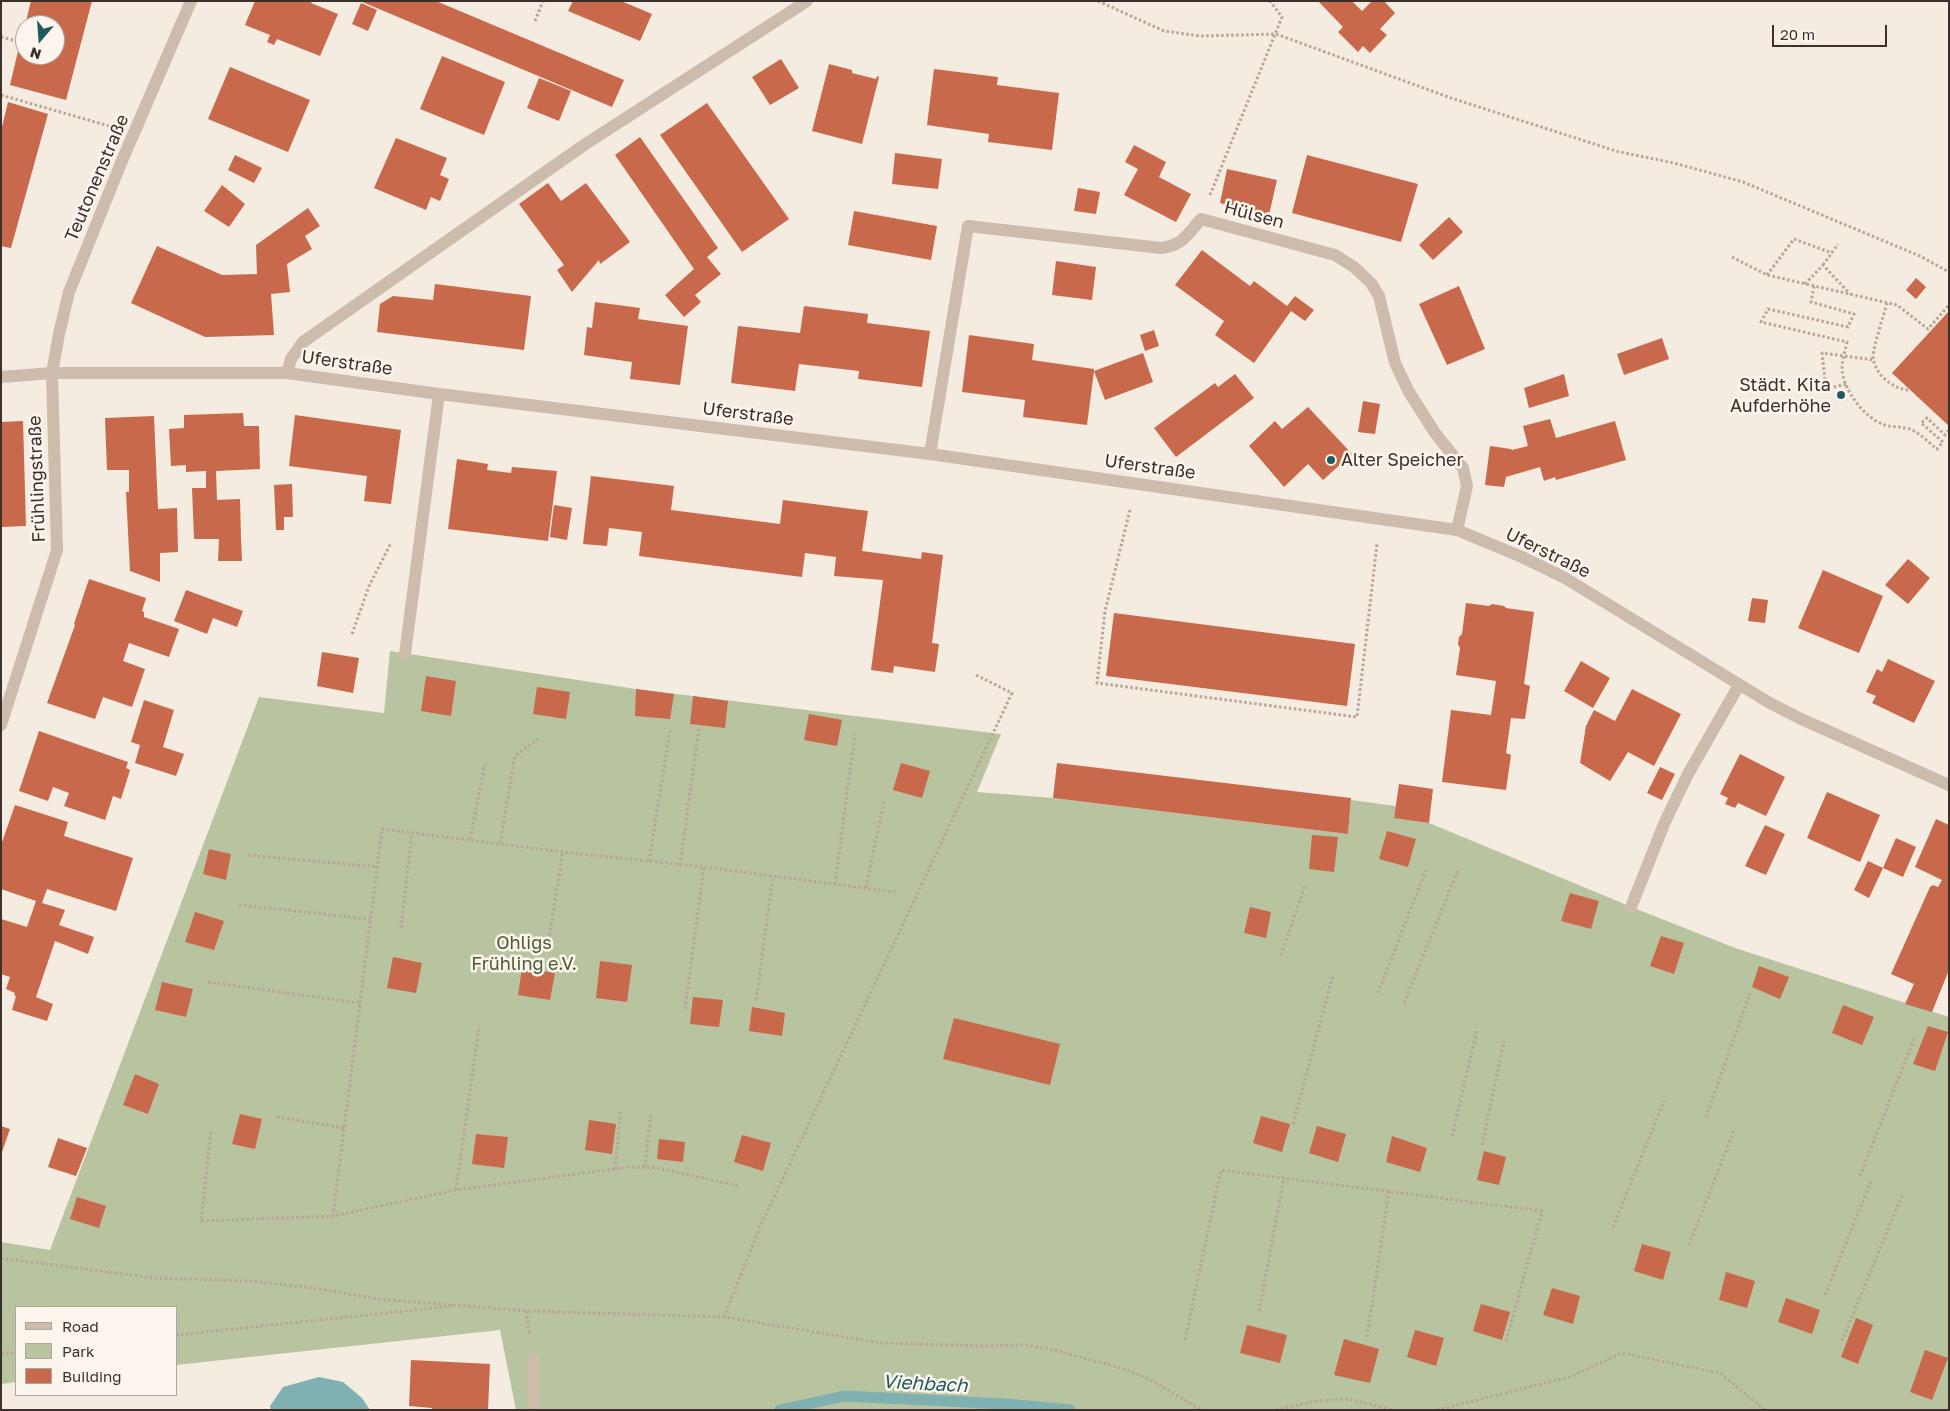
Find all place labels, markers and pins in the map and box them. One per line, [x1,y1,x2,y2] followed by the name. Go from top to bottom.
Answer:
[1730,374,1831,416] place label: Städt. Kita Aufderhöhe
[1835,389,1847,401] marker: Städt. Kita Aufderhöhe
[1341,449,1463,471] place label: Alter Speicher
[1325,454,1337,466] marker: Alter Speicher

